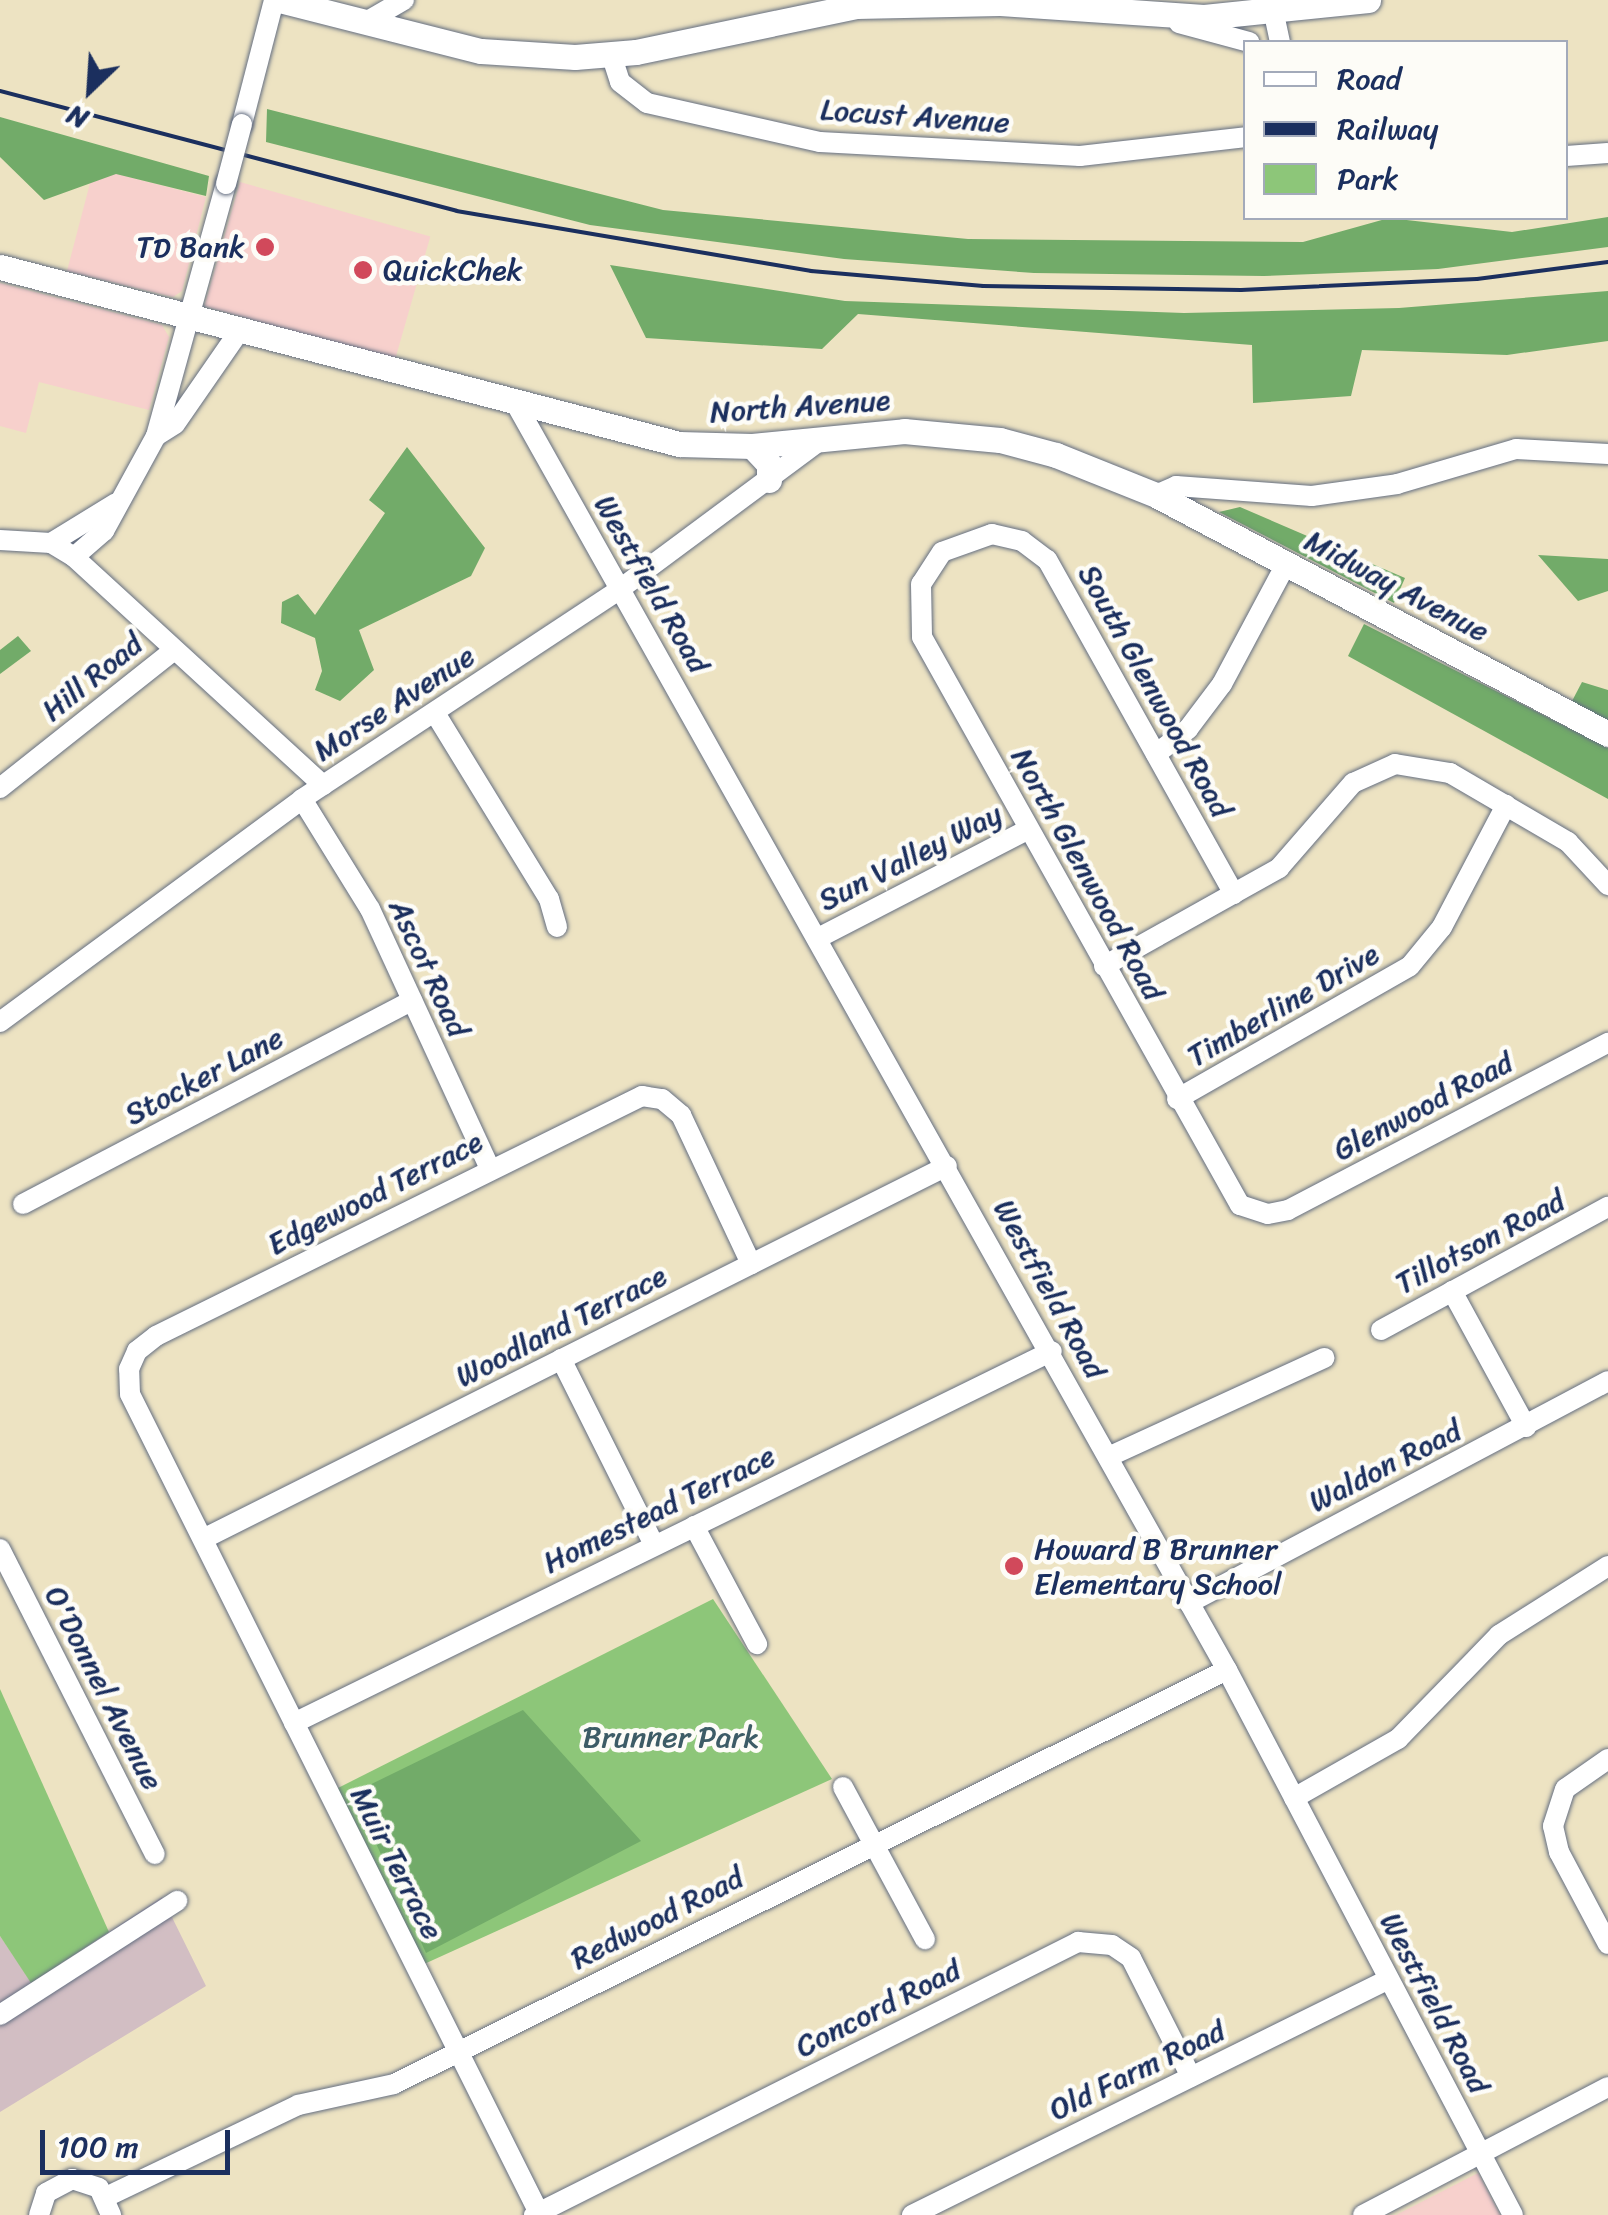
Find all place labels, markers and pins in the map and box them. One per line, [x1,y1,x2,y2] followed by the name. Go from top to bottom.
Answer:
[136,229,245,265] place label: TD Bank
[254,236,276,258] marker: TD Bank
[383,252,523,288] place label: QuickChek
[352,259,374,281] marker: QuickChek
[1034,1531,1282,1602] place label: Howard B Brunner Elementary School
[1003,1555,1025,1577] marker: Howard B Brunner Elementary School

